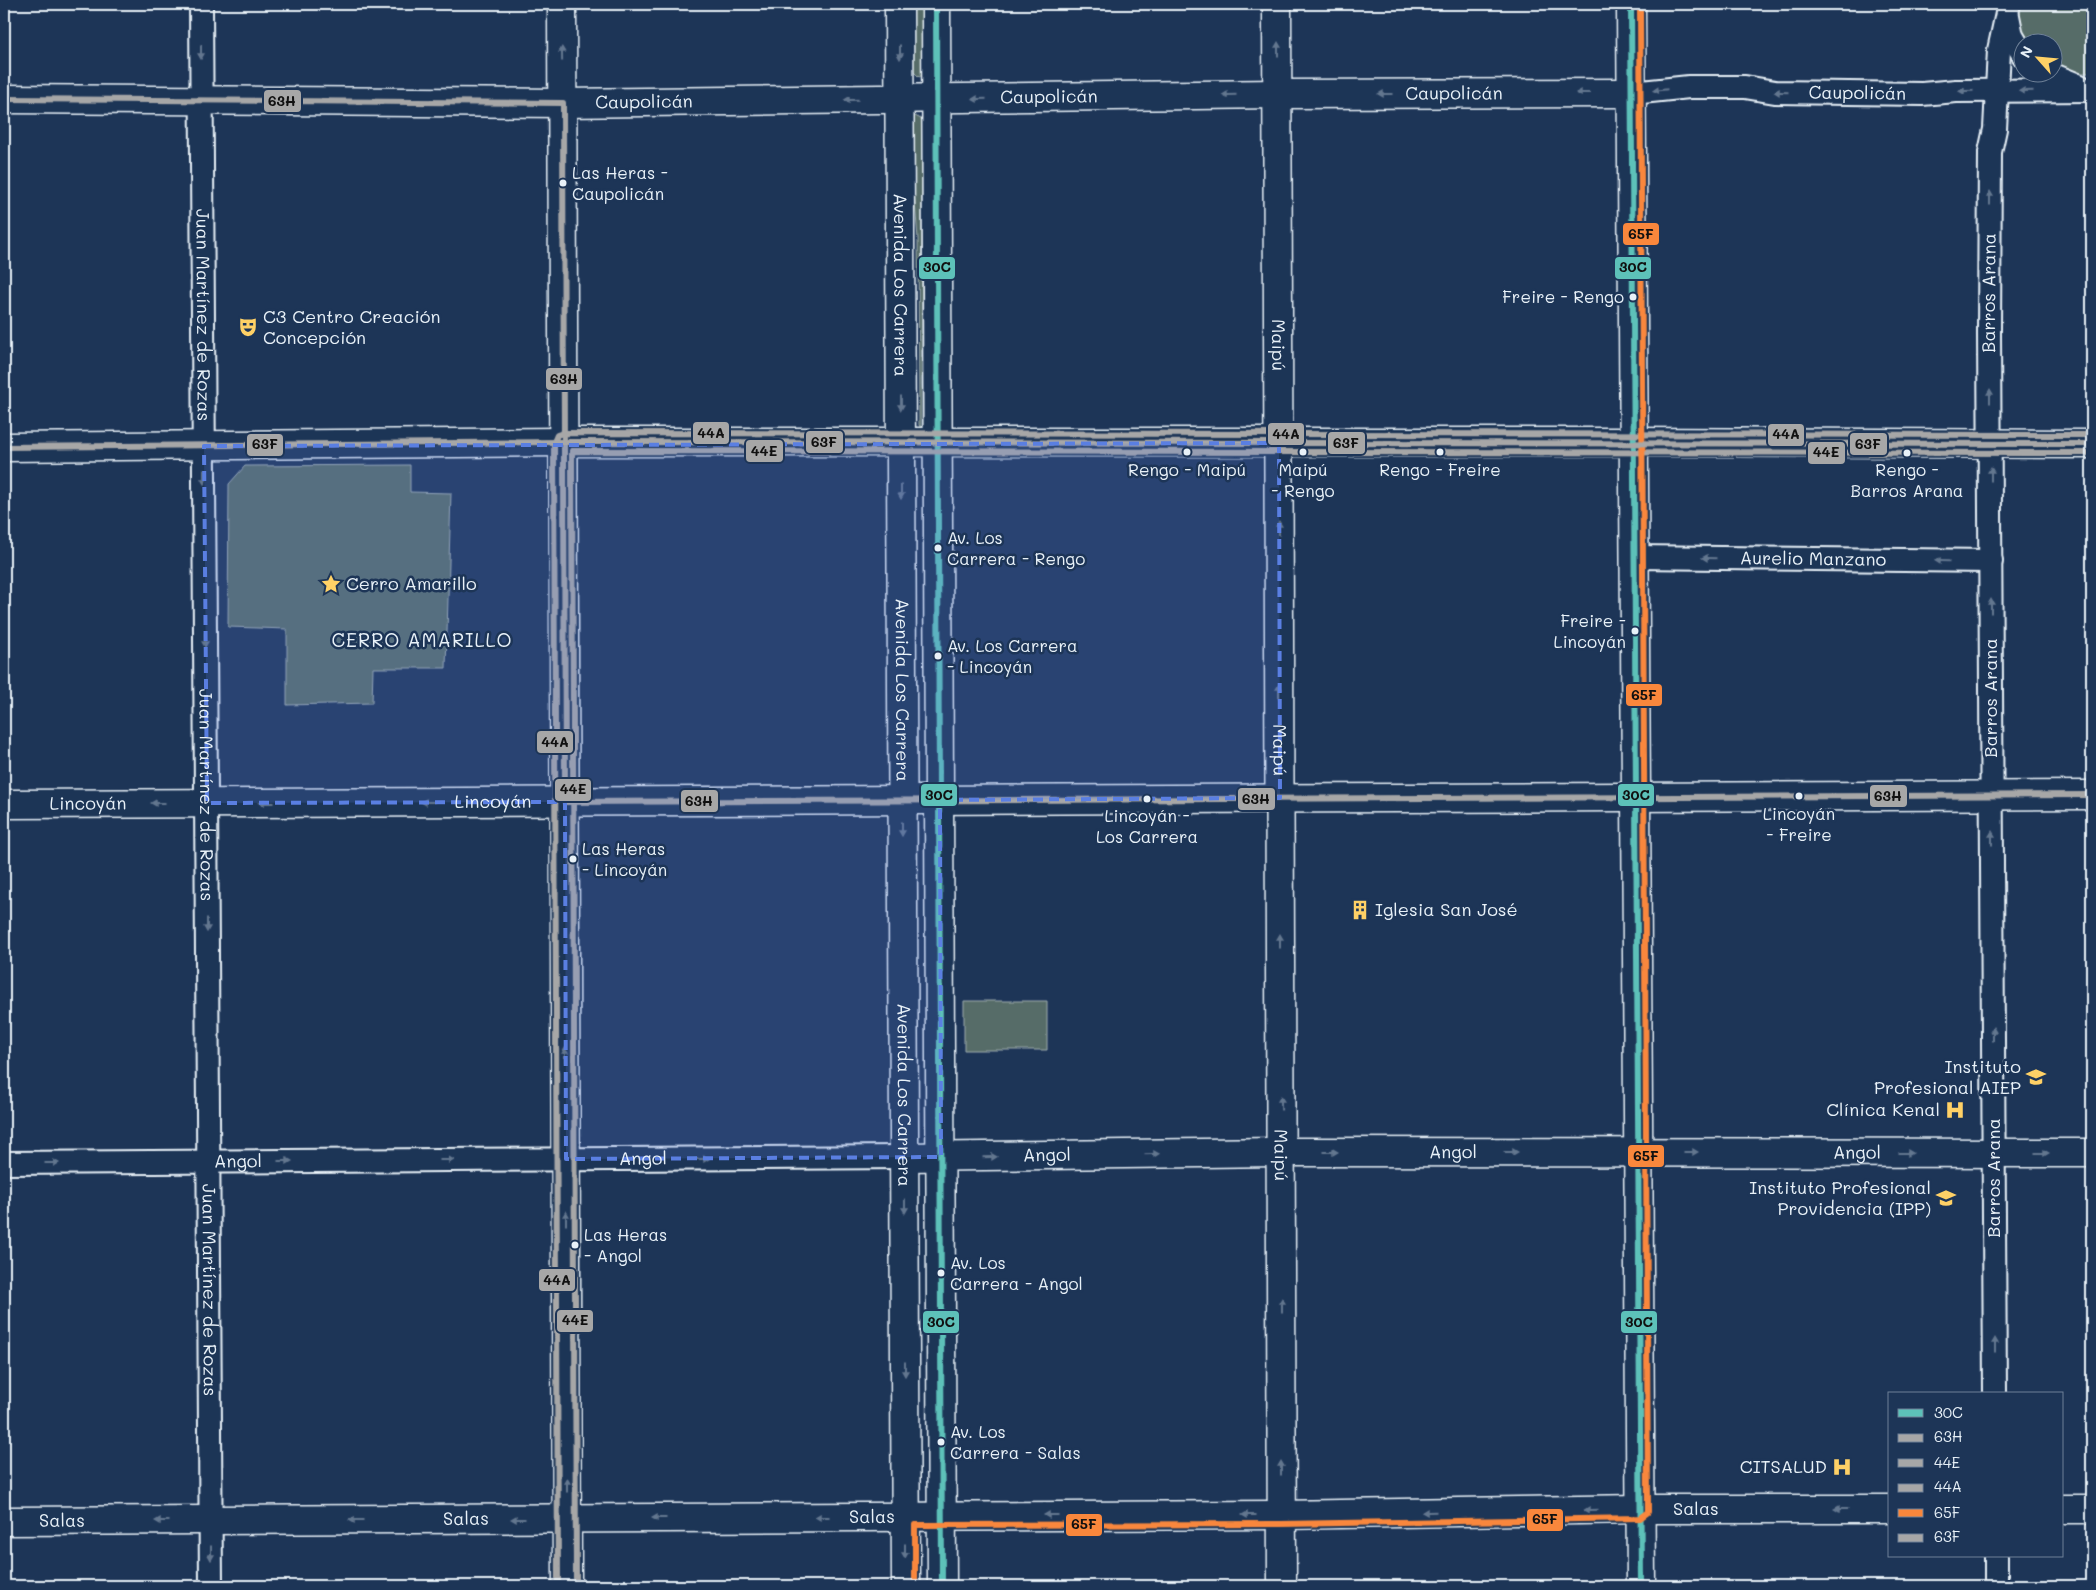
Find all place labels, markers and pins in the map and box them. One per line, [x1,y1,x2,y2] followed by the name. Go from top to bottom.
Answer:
[572,161,668,204] place label: Las Heras - Caupolicán
[558,178,568,188] marker: Las Heras - Caupolicán
[1502,285,1624,307] place label: Freire - Rengo
[1628,292,1638,302] marker: Freire - Rengo
[263,304,441,349] place label: C3 Centro Creación Concepción
[237,316,259,338] theatre icon: C3 Centro Creación Concepción
[1182,447,1192,457] marker: Rengo - Maipú
[1298,447,1308,457] marker: Maipú - Rengo
[1435,447,1445,457] marker: Rengo - Freire
[1902,448,1912,458] marker: Rengo - Barros Arana
[1128,458,1246,480] place label: Rengo - Maipú
[1271,458,1335,501] place label: Maipú - Rengo
[1379,458,1501,480] place label: Rengo - Freire
[1851,458,1963,501] place label: Rengo - Barros Arana
[947,526,1085,569] place label: Av. Los Carrera - Rengo
[933,543,943,553] marker: Av. Los Carrera - Rengo
[346,571,477,595] place label: Cerro Amarillo
[320,573,342,595] place icon: Cerro Amarillo
[1553,609,1626,652] place label: Freire - Lincoyán
[1630,626,1640,636] marker: Freire - Lincoyán
[947,634,1078,677] place label: Av. Los Carrera - Lincoyán
[933,651,943,661] marker: Av. Los Carrera - Lincoyán
[1794,791,1804,801] marker: Lincoyán - Freire
[1142,794,1152,804] marker: Lincoyán - Los Carrera
[1763,802,1835,845] place label: Lincoyán - Freire
[1096,804,1198,847] place label: Lincoyán - Los Carrera
[582,837,667,880] place label: Las Heras - Lincoyán
[568,854,578,864] marker: Las Heras - Lincoyán
[1375,897,1518,921] place label: Iglesia San José
[1349,899,1371,921] building icon: Iglesia San José
[1874,1054,2021,1099] place label: Instituto Profesional AIEP
[2025,1066,2047,1088] school or university icon: Instituto Profesional AIEP
[1826,1097,1940,1121] place label: Clínica Kenal
[1944,1099,1966,1121] hospital icon: Clínica Kenal
[1749,1175,1931,1220] place label: Instituto Profesional Providencia (IPP)
[1935,1187,1957,1209] school or university icon: Instituto Profesional Providencia (IPP)
[584,1223,667,1266] place label: Las Heras - Angol
[570,1240,580,1250] marker: Las Heras - Angol
[950,1251,1083,1294] place label: Av. Los Carrera - Angol
[936,1268,946,1278] marker: Av. Los Carrera - Angol
[950,1420,1081,1463] place label: Av. Los Carrera - Salas
[936,1437,946,1447] marker: Av. Los Carrera - Salas
[1740,1454,1827,1478] place label: CITSALUD
[1831,1456,1853,1478] hospital icon: CITSALUD

